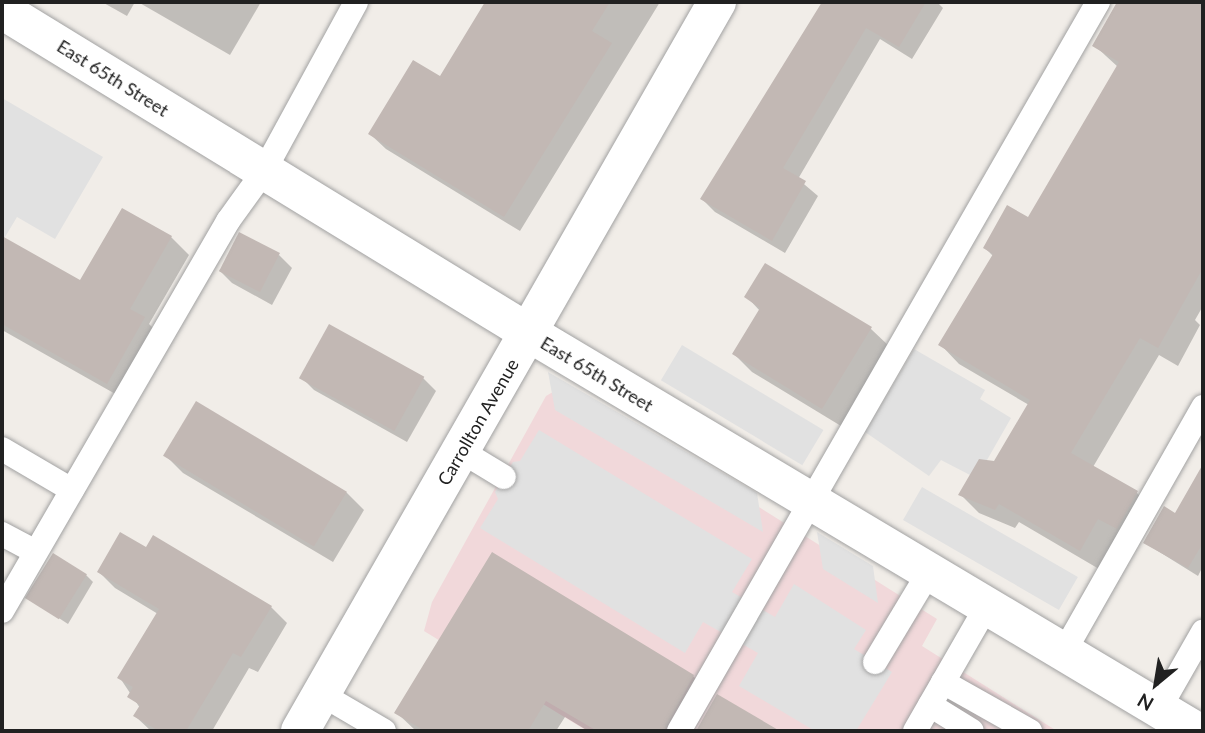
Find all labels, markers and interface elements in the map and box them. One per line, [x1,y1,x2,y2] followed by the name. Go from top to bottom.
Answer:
[53,35,173,121] street label: East 65th Street
[537,332,657,416] street label: East 65th Street
[433,355,523,489] street label: Carrollton Avenue
[1121,649,1191,719] north arrow
[1133,689,1157,716] text: N

